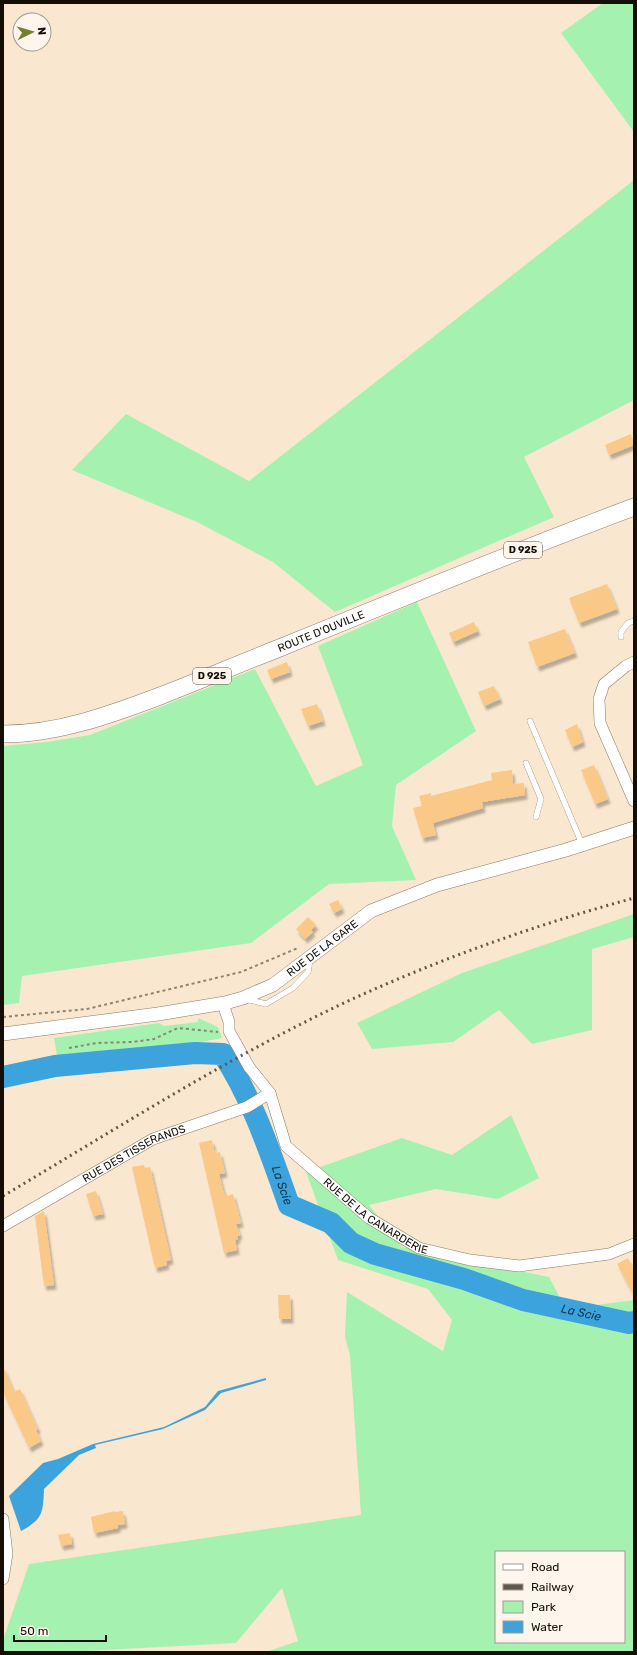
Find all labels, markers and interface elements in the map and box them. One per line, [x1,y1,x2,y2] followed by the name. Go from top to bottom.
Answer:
[12,12,52,52] north arrow
[35,27,48,36] text: N
[504,542,542,558] road number: D 925
[276,607,367,655] street label: ROUTE D'OUVILLE
[193,668,231,684] road number: D 925
[284,917,360,979] street label: RUE DE LA GARE
[80,1122,187,1185] street label: RUE DES TISSERANDS
[269,1164,295,1207] water label: La Scie
[321,1175,429,1256] street label: RUE DE LA CANARDERIE
[560,1302,603,1324] water label: La Scie
[495,1551,625,1643] legend
[531,1560,559,1574] text: Road
[531,1580,574,1594] text: Railway
[531,1600,557,1614] text: Park
[14,1617,106,1643] scale bar
[531,1620,563,1634] text: Water
[20,1624,48,1638] text: 50 m

